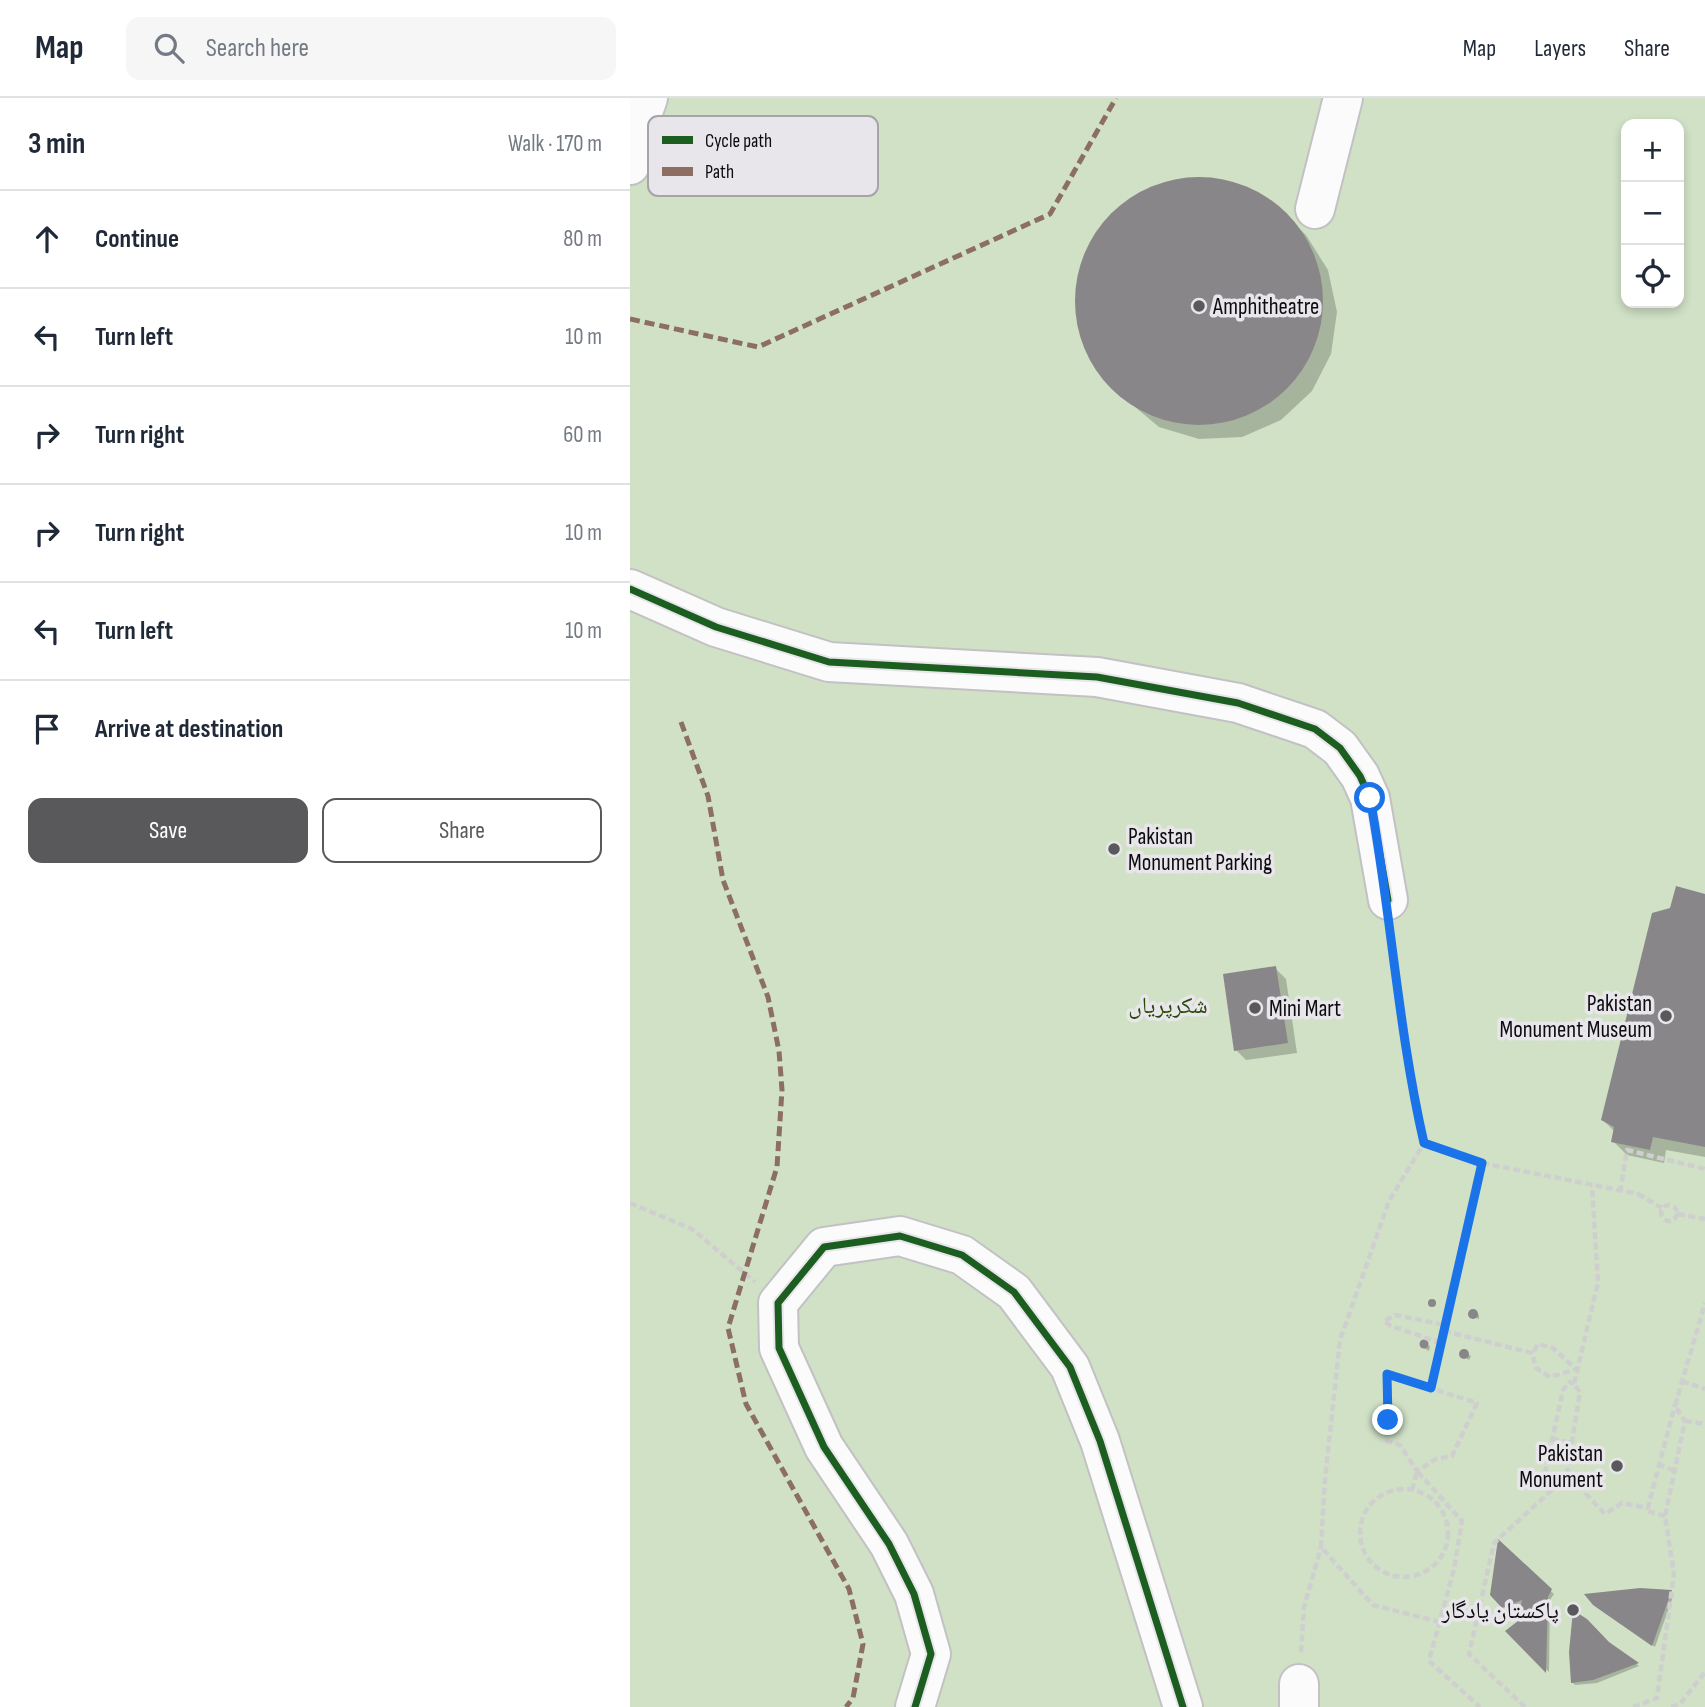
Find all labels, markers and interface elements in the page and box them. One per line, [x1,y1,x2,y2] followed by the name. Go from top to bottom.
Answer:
[126,17,616,80] search box
[35,28,84,68] text: Map
[150,29,188,67] icon: search
[206,33,309,64] text: Search here
[1463,34,1496,63] text: Map
[1534,34,1586,63] text: Layers
[1624,34,1670,63] text: Share
[648,116,878,196] legend
[1621,119,1684,308] map controls
[1621,119,1684,182] button: +
[28,126,85,162] text: 3 min
[508,130,602,158] text: Walk · 170 m
[705,130,772,153] text: Cycle path
[705,161,734,184] text: Path
[1621,182,1684,245] button: −
[28,220,66,258] icon: ahead
[95,224,179,255] text: Continue
[563,225,602,253] text: 80 m
[1621,245,1684,308] button: locate
[1212,293,1319,321] place label: Amphitheatre
[1191,298,1207,314] marker: Amphitheatre
[28,318,66,356] icon: left
[95,322,173,353] text: Turn left
[565,323,602,351] text: 10 m
[28,416,66,454] icon: right
[95,420,184,451] text: Turn right
[563,421,602,449] text: 60 m
[28,514,66,552] icon: right
[95,518,184,549] text: Turn right
[565,519,602,547] text: 10 m
[28,612,66,650] icon: left
[95,616,173,647] text: Turn left
[565,617,602,645] text: 10 m
[28,710,66,748] icon: arrive
[95,714,283,745] text: Arrive at destination
[1354,782,1385,813] route start
[28,798,308,863] button: Save
[322,798,602,863] button: Share
[1128,823,1272,877] place label: Pakistan Monument Parking
[1106,841,1122,857] marker: Pakistan Monument Parking
[1499,990,1652,1044] place label: Pakistan Monument Museum
[1128,992,1208,1020] park label: شکرپریاں
[1269,995,1341,1023] place label: Mini Mart
[1247,1000,1263,1016] marker: Mini Mart
[1658,1008,1674,1024] marker: Pakistan Monument Museum
[1372,1404,1403,1435] route end
[1519,1440,1603,1494] place label: Pakistan Monument
[1609,1458,1625,1474] marker: Pakistan Monument
[1441,1597,1559,1625] place label: پاکستان یادگار
[1565,1602,1581,1618] marker: پاکستان یادگار

